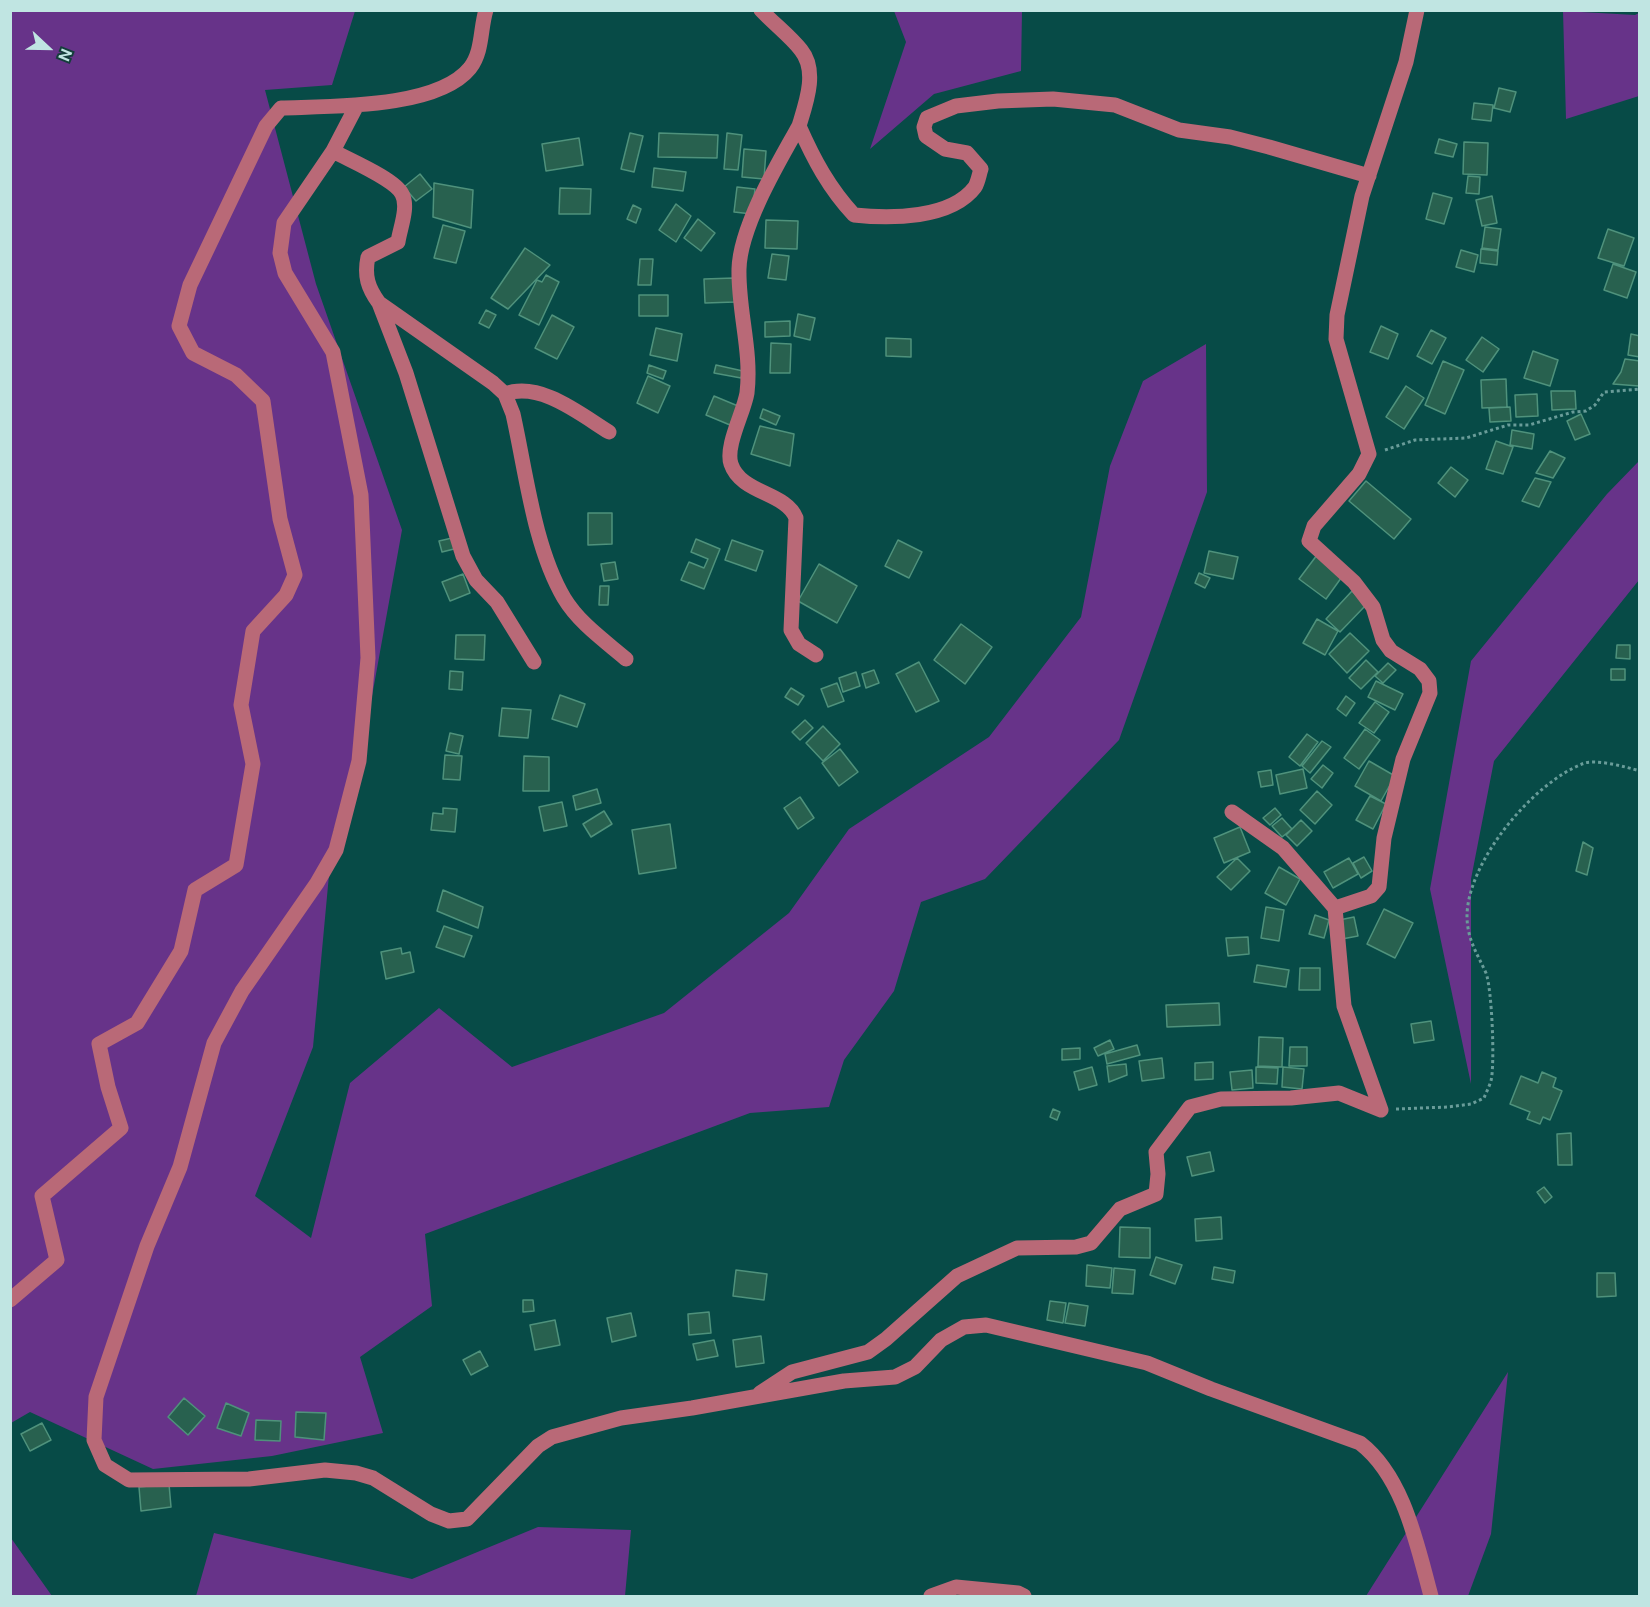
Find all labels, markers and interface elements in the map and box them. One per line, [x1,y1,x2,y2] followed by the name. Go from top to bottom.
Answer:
[18,18,78,78] north arrow
[53,46,77,64] text: N

